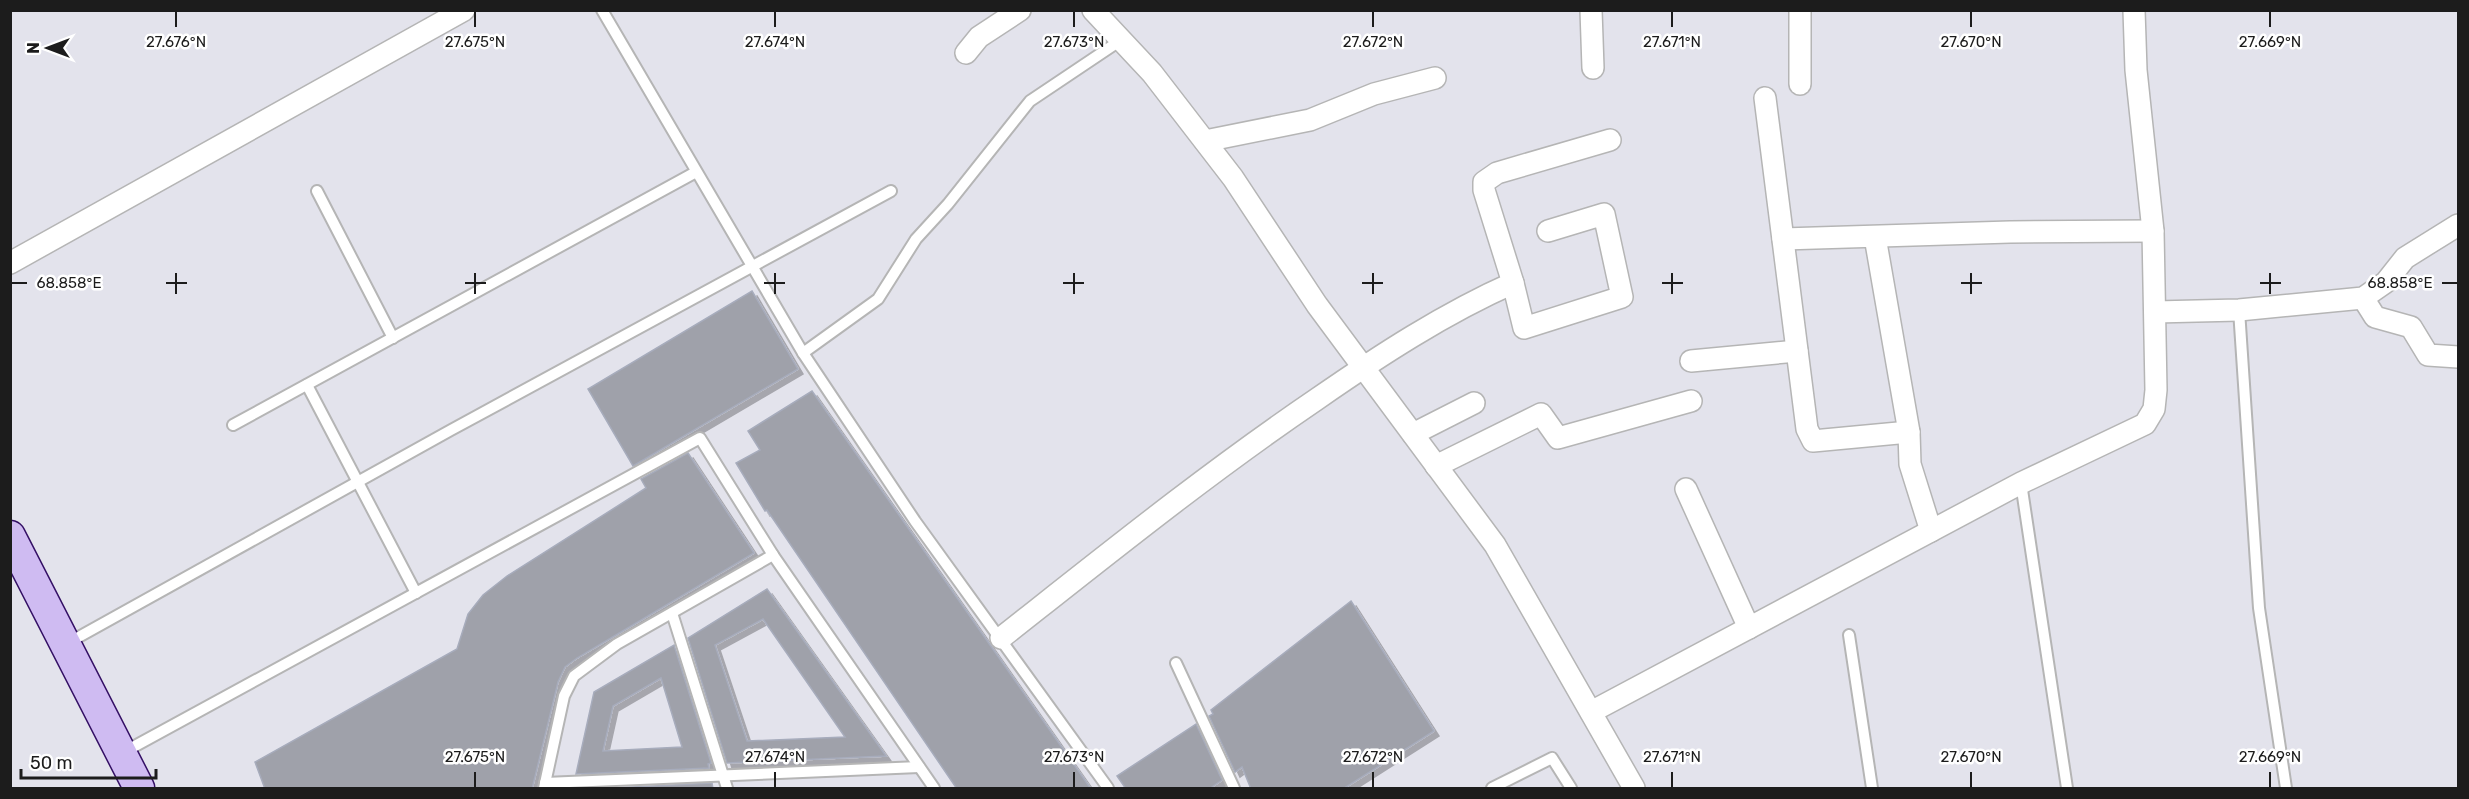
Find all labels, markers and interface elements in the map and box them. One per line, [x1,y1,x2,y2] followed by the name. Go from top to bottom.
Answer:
[18,18,78,78] north arrow
[146,33,206,51] text: 27.676°N
[445,33,505,51] text: 27.675°N
[745,33,805,51] text: 27.674°N
[1044,33,1104,51] text: 27.673°N
[1343,33,1403,51] text: 27.672°N
[1643,33,1701,51] text: 27.671°N
[1940,33,2002,51] text: 27.670°N
[2239,33,2301,51] text: 27.669°N
[24,42,43,54] text: N
[37,274,101,292] text: 68.858°E
[2368,274,2432,292] text: 68.858°E
[21,742,156,780] scale bar
[445,748,505,766] text: 27.675°N
[745,748,805,766] text: 27.674°N
[1044,748,1104,766] text: 27.673°N
[1343,748,1403,766] text: 27.672°N
[1643,748,1701,766] text: 27.671°N
[1940,748,2002,766] text: 27.670°N
[2239,748,2301,766] text: 27.669°N
[30,752,73,774] text: 50 m

